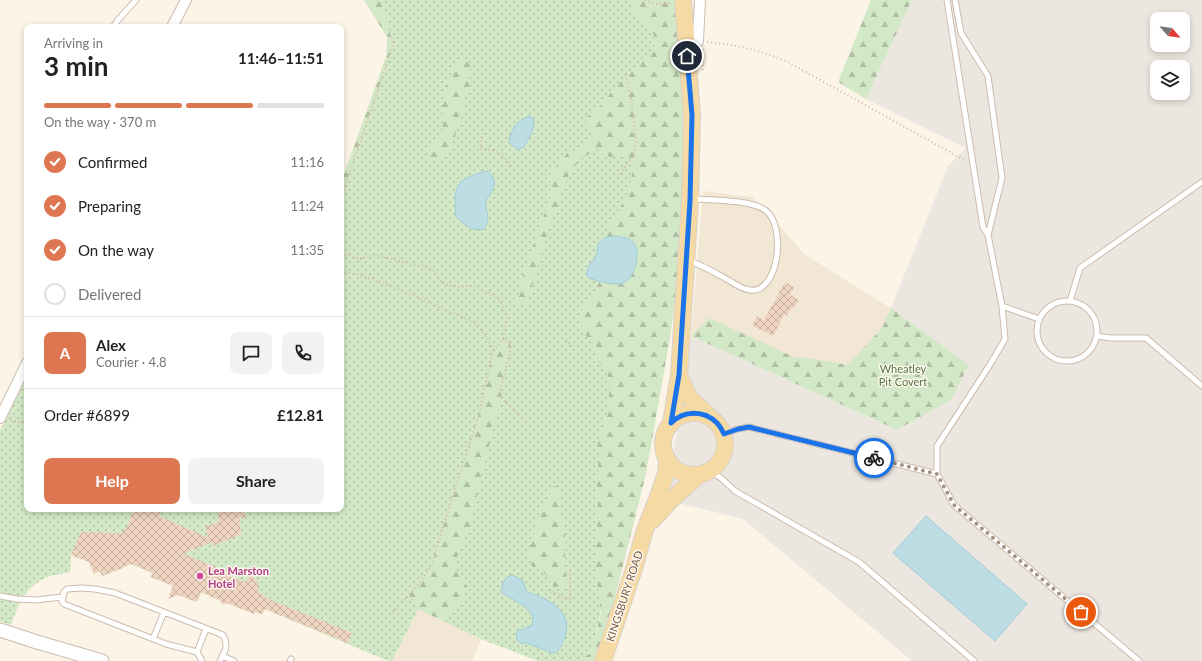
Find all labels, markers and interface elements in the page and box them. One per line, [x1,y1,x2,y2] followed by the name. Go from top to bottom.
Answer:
[1150,12,1190,52] north arrow
[1150,12,1190,100] map controls
[44,35,103,51] text: Arriving in
[670,39,704,73] pin
[676,45,698,67] icon: home
[238,49,324,67] text: 11:46–11:51
[44,50,108,82] text: 3 min
[1150,60,1190,100] button: layers
[44,114,156,130] text: On the way · 370 m
[44,151,66,173] icon: check
[78,153,147,171] text: Confirmed
[291,154,324,170] text: 11:16
[44,195,66,217] icon: check
[78,197,141,215] text: Preparing
[291,198,324,214] text: 11:24
[44,239,66,261] icon: check
[78,241,154,259] text: On the way
[291,242,324,258] text: 11:35
[78,285,141,303] text: Delivered
[230,332,272,374] button: chat
[282,332,324,374] button: phone
[96,336,126,354] text: Alex
[60,344,70,362] text: A
[96,354,167,370] text: Courier · 4.8
[879,362,927,388] park label: Wheatley Pit Covert
[44,406,130,424] text: Order #6899
[277,406,324,424] text: £12.81
[854,438,894,478] courier
[863,447,885,469] icon: bike
[44,458,180,504] button: Help
[188,458,324,504] button: Share
[603,549,645,643] street label: KINGSBURY ROAD
[208,564,269,590] place label: Lea Marston Hotel
[195,571,205,581] marker: Lea Marston Hotel
[1064,595,1098,629] pin
[1070,601,1092,623] icon: bag

